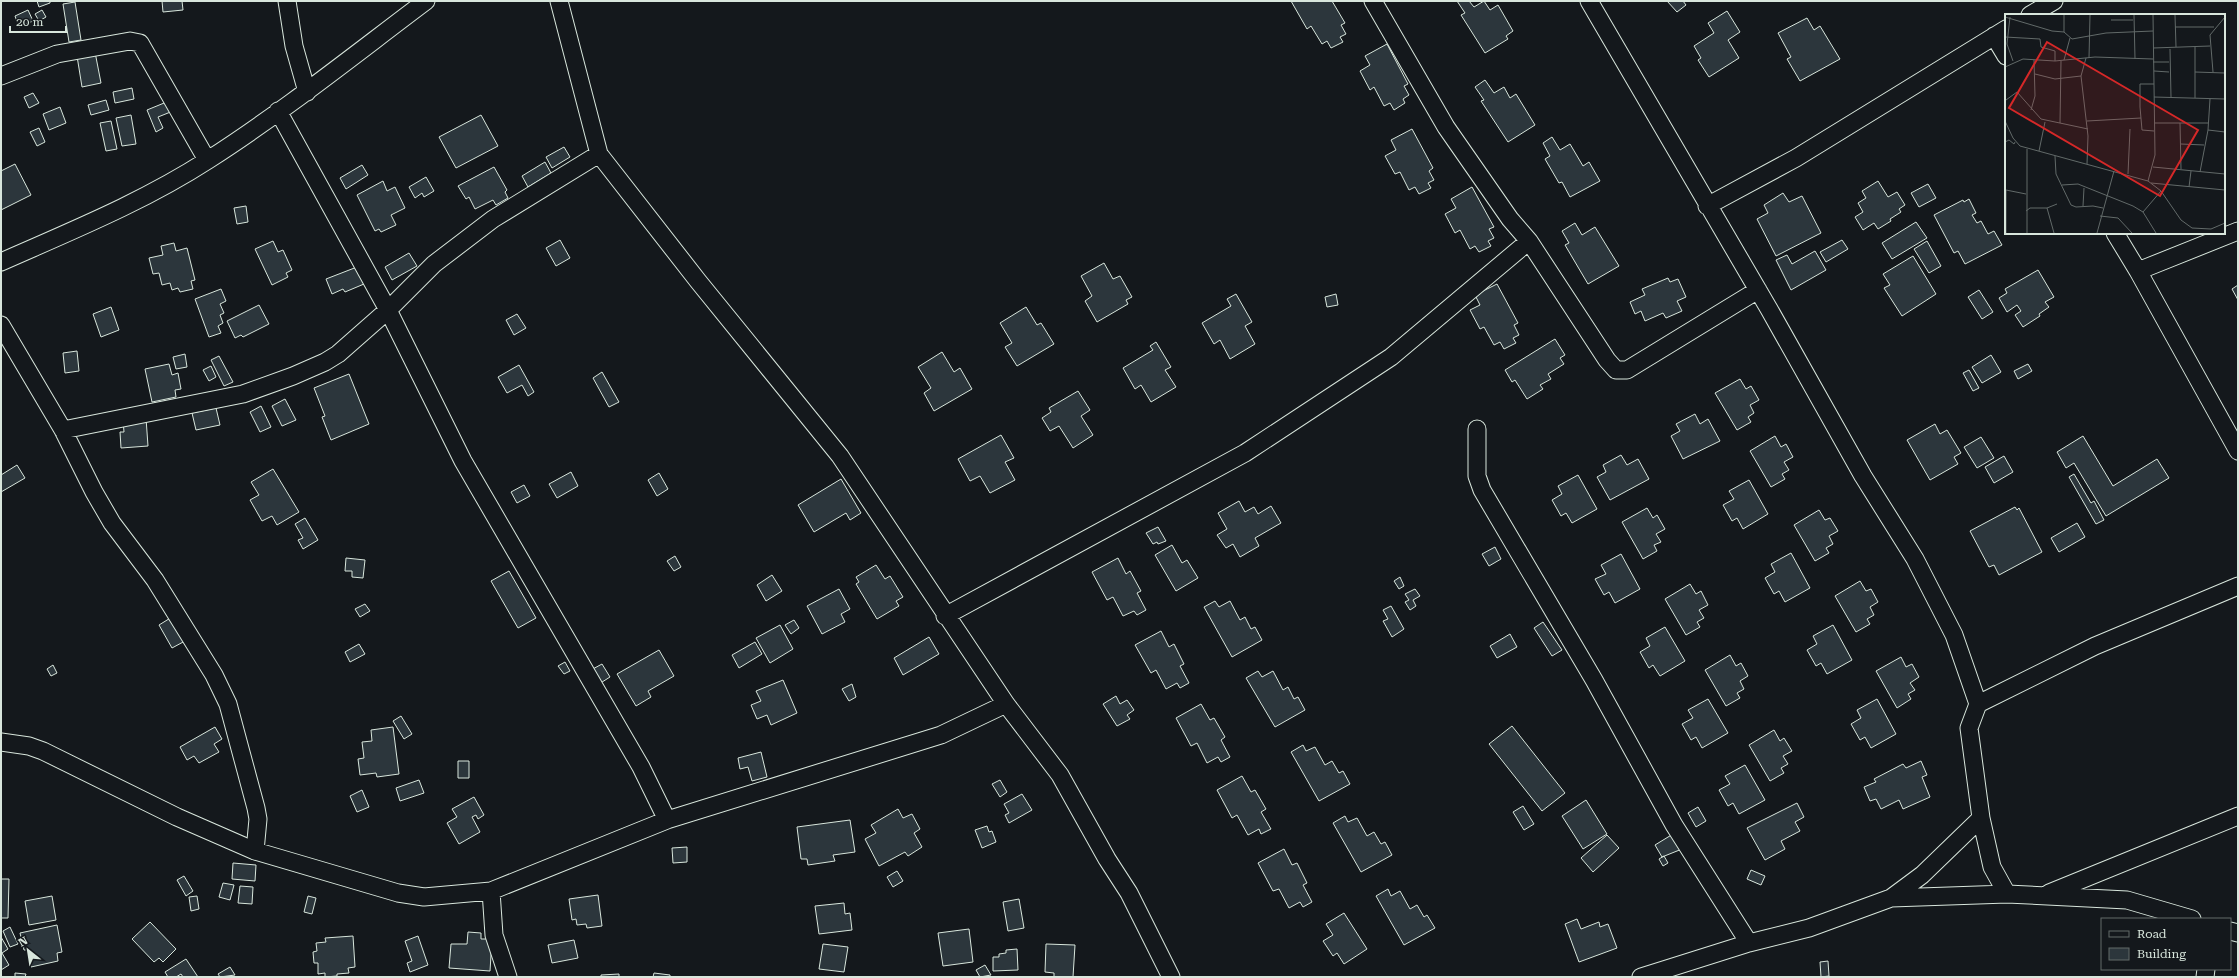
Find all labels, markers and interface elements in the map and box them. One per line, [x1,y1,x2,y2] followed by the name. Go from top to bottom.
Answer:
[10,8,66,34] scale bar
[2005,14,2225,234] inset map
[16,15,43,29] text: 20 m
[2101,918,2231,970] legend
[2137,927,2167,941] text: Road
[8,930,48,970] north arrow
[16,934,31,950] text: N
[2137,947,2186,961] text: Building

